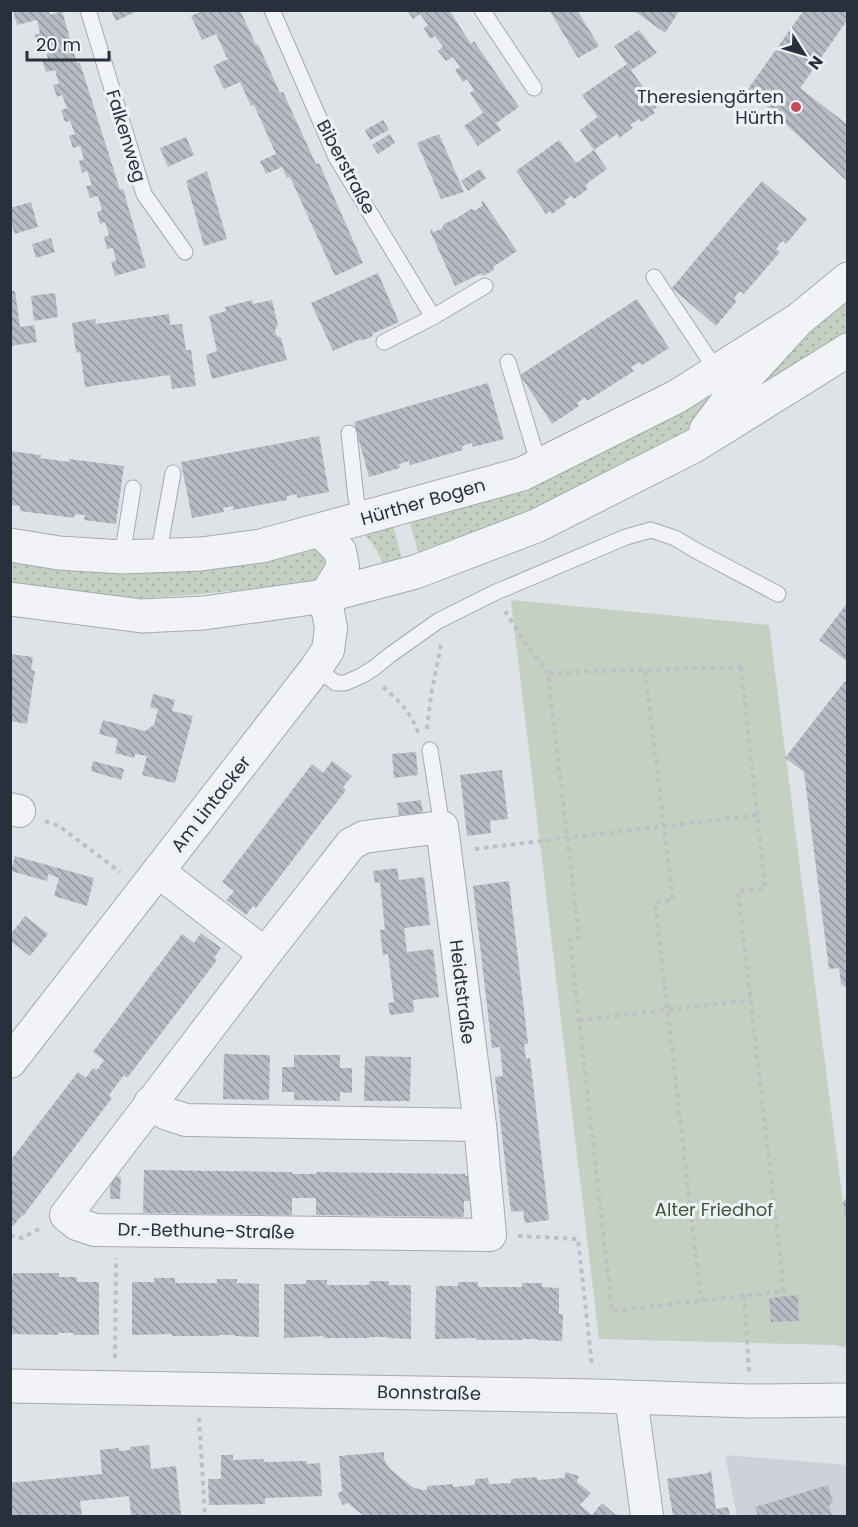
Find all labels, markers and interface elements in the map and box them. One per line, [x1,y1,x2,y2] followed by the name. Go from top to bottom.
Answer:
[27,24,110,62] scale bar
[774,24,834,84] north arrow
[36,32,81,57] text: 20 m
[803,51,828,74] text: N
[637,84,784,130] place label: Theresiengärten Hürth
[101,86,152,185] street label: Falkenweg
[789,100,803,114] marker: Theresiengärten Hürth
[311,115,382,218] street label: Biberstraße
[357,472,488,531] street label: Hürther Bogen
[165,750,256,857] street label: Am Lintacker
[444,938,481,1046] street label: Heidtstraße
[655,1197,773,1222] park label: Alter Friedhof
[117,1216,295,1245] street label: Dr.-Bethune-Straße
[377,1379,481,1406] street label: Bonnstraße

